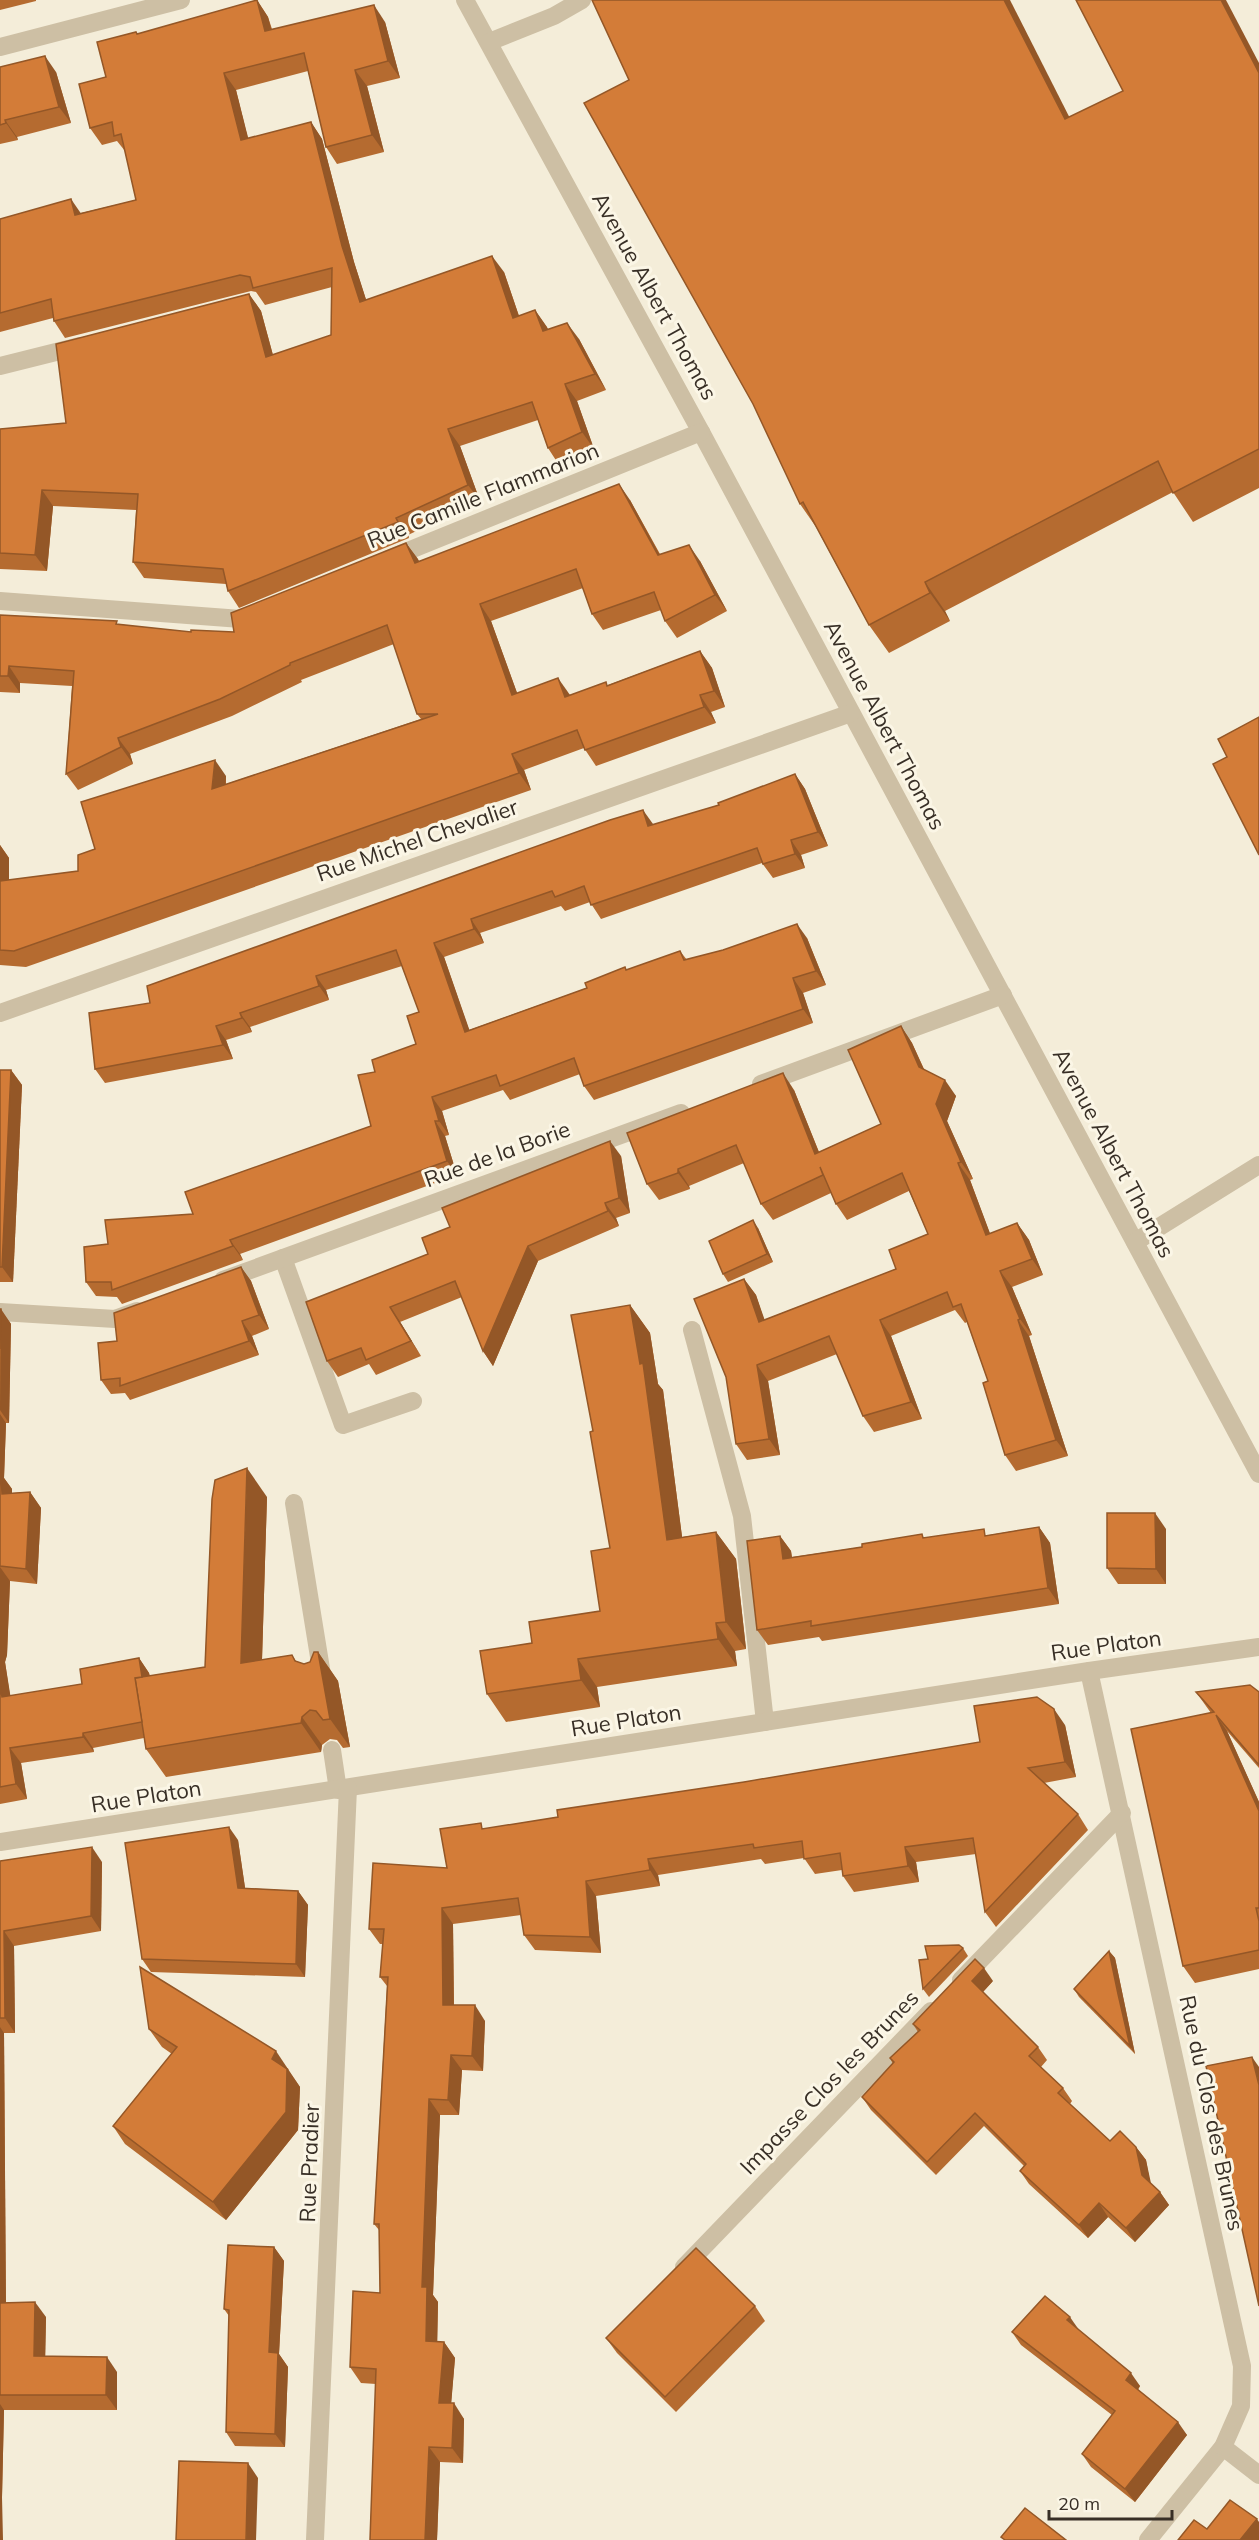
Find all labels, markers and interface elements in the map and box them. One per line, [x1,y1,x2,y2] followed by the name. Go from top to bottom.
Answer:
[586,187,724,405] street label: Avenue Albert Thomas
[363,436,603,554] street label: Rue Camille Flammarion
[818,616,952,834] street label: Avenue Albert Thomas
[313,792,521,888] street label: Rue Michel Chevalier
[1047,1044,1181,1262] street label: Avenue Albert Thomas
[420,1115,574,1193] street label: Rue de la Borie
[1049,1623,1163,1667] street label: Rue Platon
[569,1697,683,1743] street label: Rue Platon
[89,1773,203,1819] street label: Rue Platon
[734,1984,924,2180] street label: Impasse Clos les Brunes
[1173,1993,1251,2233] street label: Rue du Clos des Brunes
[293,2103,325,2223] street label: Rue Pradier
[1049,2483,1172,2521] scale bar
[1058,2492,1100,2515] text: 20 m

